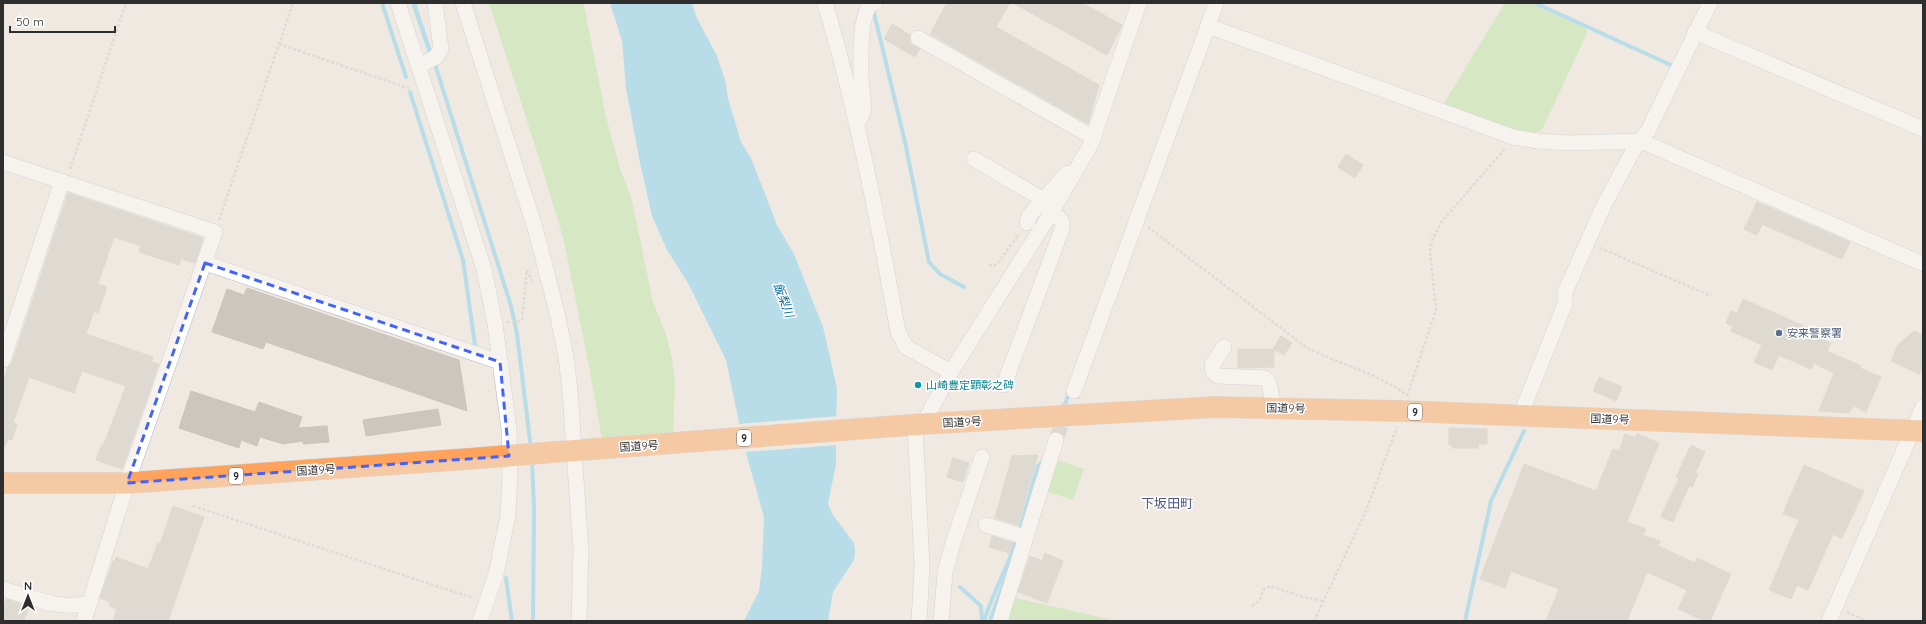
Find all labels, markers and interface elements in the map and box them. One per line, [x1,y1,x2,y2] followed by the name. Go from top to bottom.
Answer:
[10,8,115,34] scale bar
[16,14,44,29] text: 50 m
[771,281,798,321] water label: 飯梨川
[1787,326,1842,340] place label: 安来警察署
[1774,328,1784,338] marker: 安来警察署
[926,378,1014,392] place label: 山崎豊定顕彰之碑
[913,380,923,390] marker: 山崎豊定顕彰之碑
[1266,401,1306,415] street label: 国道9号
[1408,404,1422,420] road number: 9
[1590,411,1630,427] street label: 国道9号
[942,414,982,430] street label: 国道9号
[737,430,751,446] road number: 9
[619,438,659,454] street label: 国道9号
[296,462,336,478] street label: 国道9号
[229,468,243,484] road number: 9
[1141,495,1193,511] district label: 下坂田町
[8,576,48,616] north arrow
[24,579,32,593] text: N

